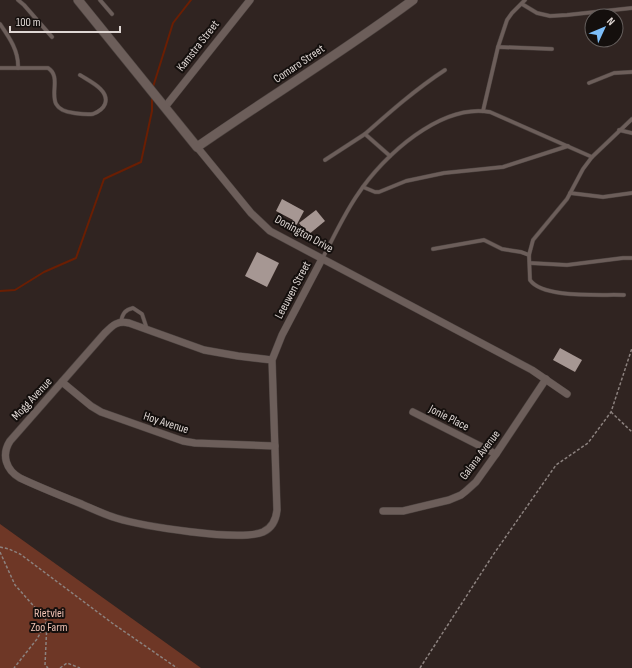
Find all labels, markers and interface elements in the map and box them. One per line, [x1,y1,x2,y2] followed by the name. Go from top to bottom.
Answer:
[10,8,120,34] scale bar
[584,8,624,48] north arrow
[16,15,41,30] text: 100 m
[604,15,618,28] text: N
[173,17,223,75] street label: Kamstra Street
[271,41,328,87] street label: Comaro Street
[272,212,336,256] street label: Donington Drive
[272,258,315,321] street label: Leeuwen Street
[8,374,56,423] street label: Mogg Avenue
[426,401,472,435] street label: Jonie Place
[141,409,191,437] street label: Hoy Avenue
[456,427,504,483] street label: Galana Avenue
[31,606,68,635] park label: Rietvlei Zoo Farm

